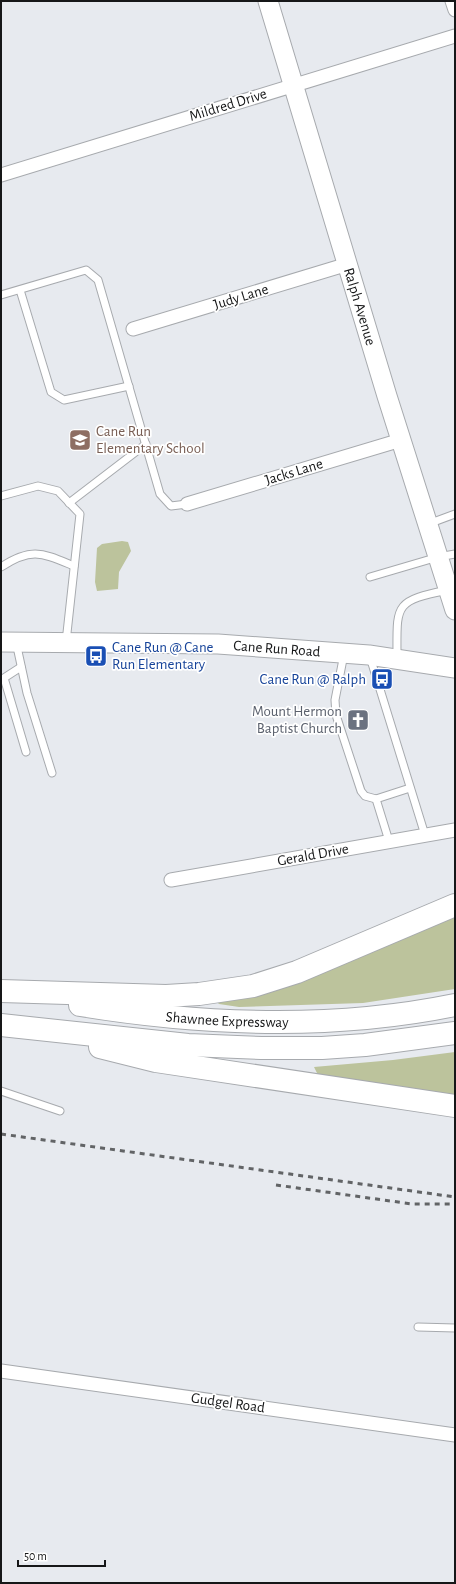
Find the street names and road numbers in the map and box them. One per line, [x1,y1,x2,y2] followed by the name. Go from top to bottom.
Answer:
[187,86,269,124] street label: Mildred Drive
[341,266,379,347] street label: Ralph Avenue
[212,282,270,312] street label: Judy Lane
[263,456,325,488] street label: Jacks Lane
[233,638,321,659] street label: Cane Run Road
[276,841,350,869] street label: Gerald Drive
[165,1009,289,1029] street label: Shawnee Expressway
[190,1390,266,1416] street label: Gudgel Road

